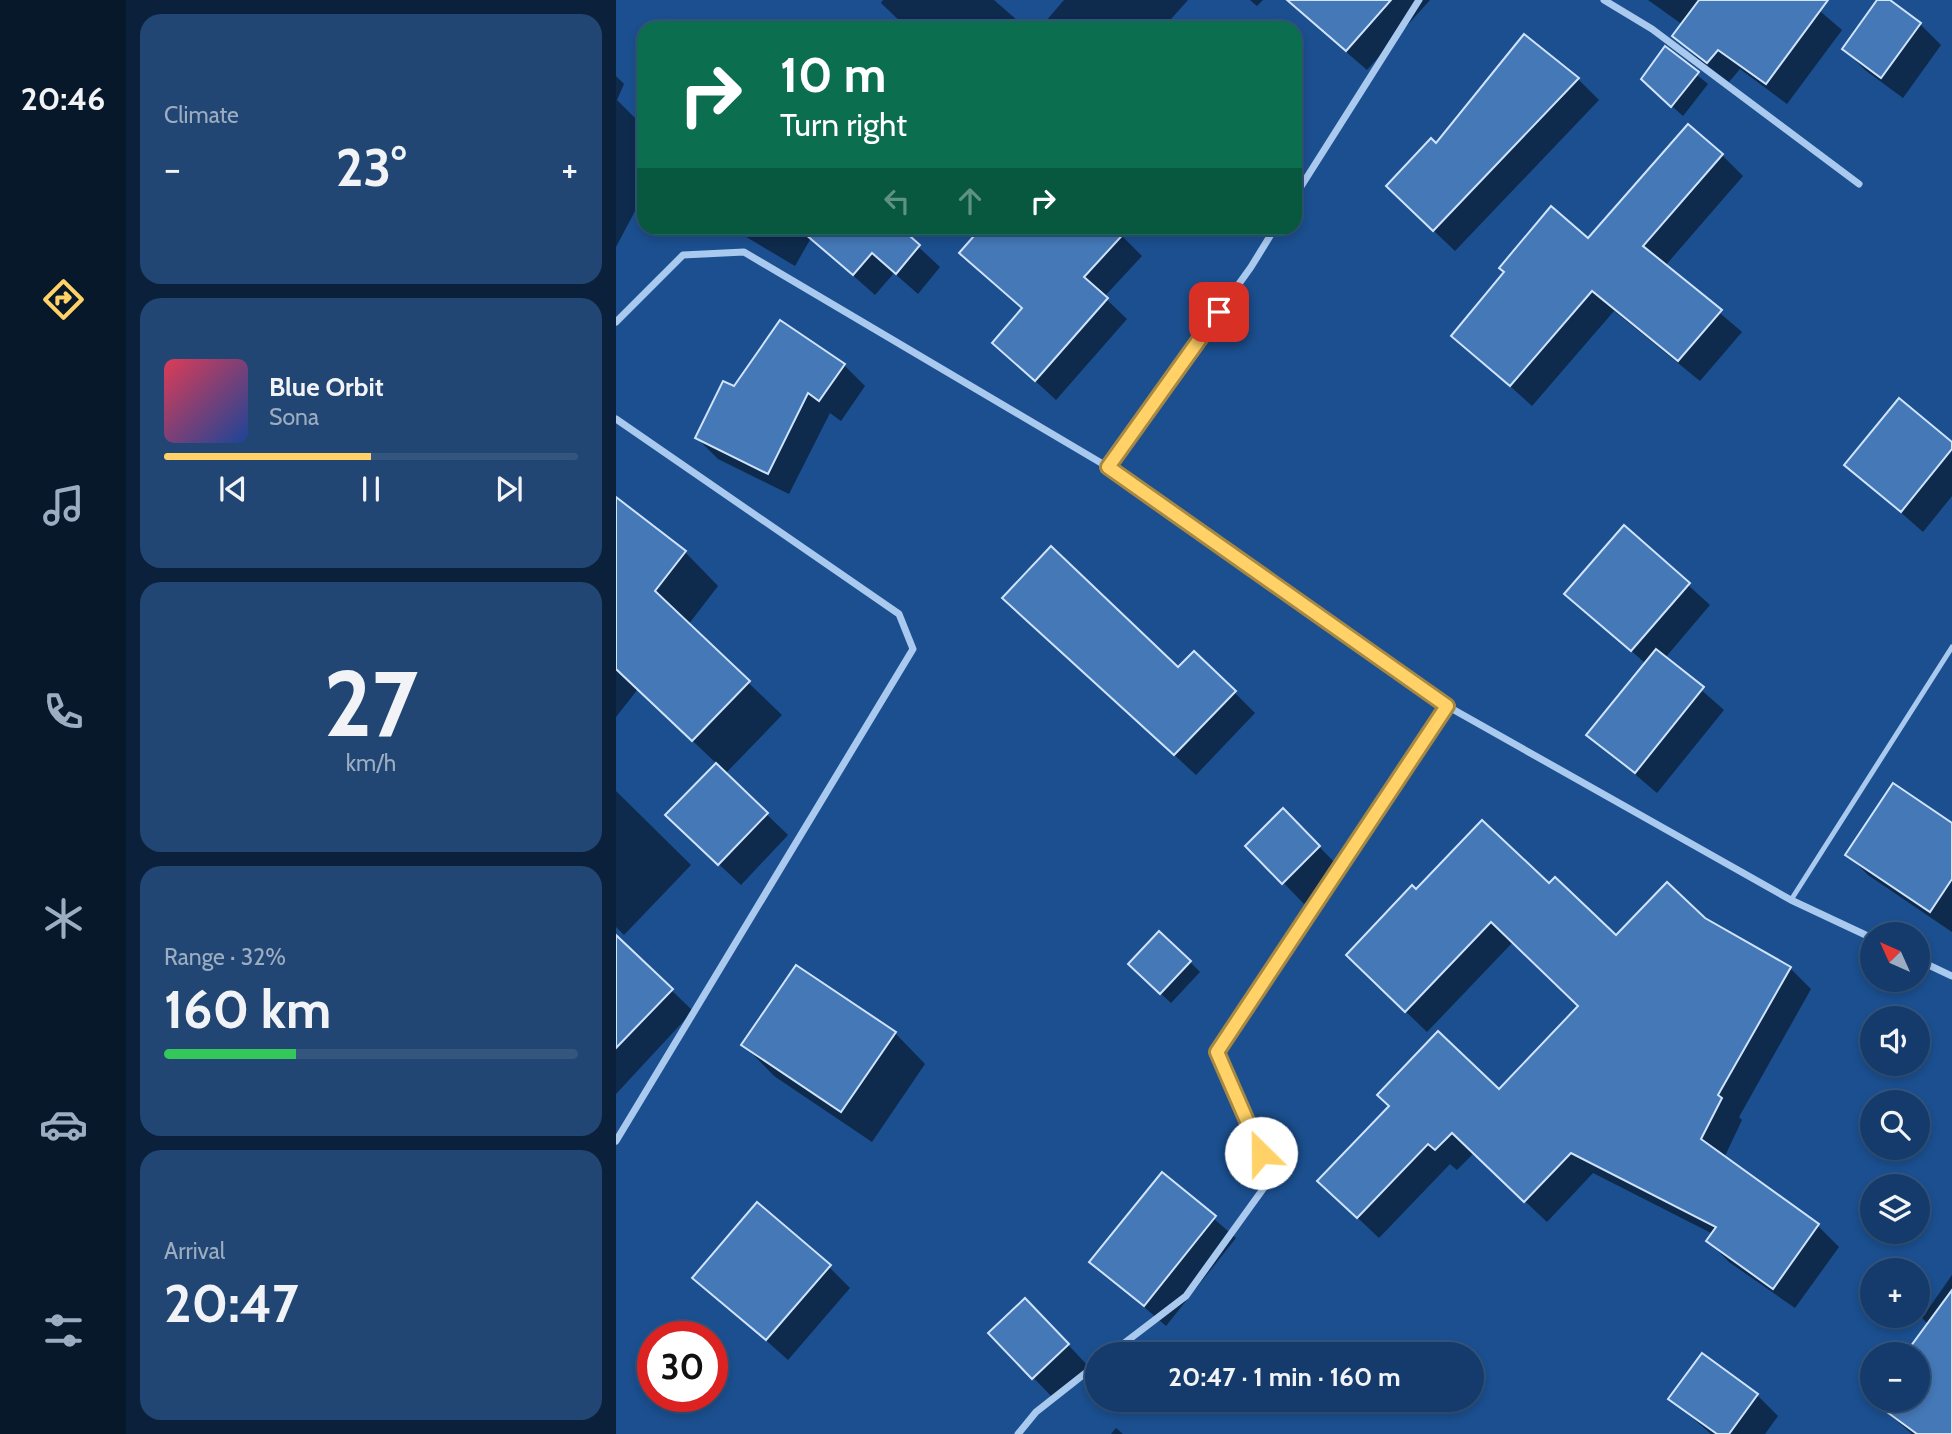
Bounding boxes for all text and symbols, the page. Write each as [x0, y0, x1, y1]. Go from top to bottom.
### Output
text: 10 m [780, 45, 886, 104]
icon: right [665, 49, 756, 140]
text: 20:46 [21, 79, 105, 118]
text: Climate [164, 101, 239, 129]
text: Turn right [780, 105, 907, 144]
text: 23° [336, 136, 406, 199]
text: − [164, 145, 181, 192]
text: + [561, 145, 578, 192]
icon: left [878, 182, 916, 220]
icon: ahead [951, 182, 989, 220]
icon: right [1024, 182, 1062, 220]
icon: directions [39, 275, 88, 324]
pin [1189, 282, 1249, 342]
icon: arrive [1200, 293, 1238, 331]
text: Blue Orbit [269, 371, 384, 403]
text: Sona [269, 403, 319, 431]
icon: previous [214, 470, 252, 508]
icon: pause [352, 470, 390, 508]
icon: next [490, 470, 528, 508]
icon: music [39, 481, 88, 530]
text: 27 [324, 648, 418, 759]
icon: phone [39, 687, 88, 736]
text: km/h [346, 749, 396, 777]
icon: climate [39, 894, 88, 943]
north arrow [1860, 922, 1930, 992]
map controls [1860, 922, 1930, 1412]
text: Range · 32% [164, 943, 286, 971]
text: 160 km [164, 978, 331, 1041]
button: sound [1860, 1006, 1930, 1076]
button: search [1860, 1090, 1930, 1160]
icon: car [39, 1100, 88, 1149]
position arrow [1224, 1116, 1298, 1190]
button: layers [1860, 1174, 1930, 1244]
text: Arrival [164, 1237, 225, 1265]
button: + [1860, 1258, 1930, 1328]
text: 20:47 [164, 1272, 299, 1335]
icon: filters [39, 1306, 88, 1355]
speed limit sign: 30 [637, 1321, 728, 1412]
button: − [1860, 1342, 1930, 1412]
text: 20:47 · 1 min · 160 m [1168, 1361, 1401, 1393]

